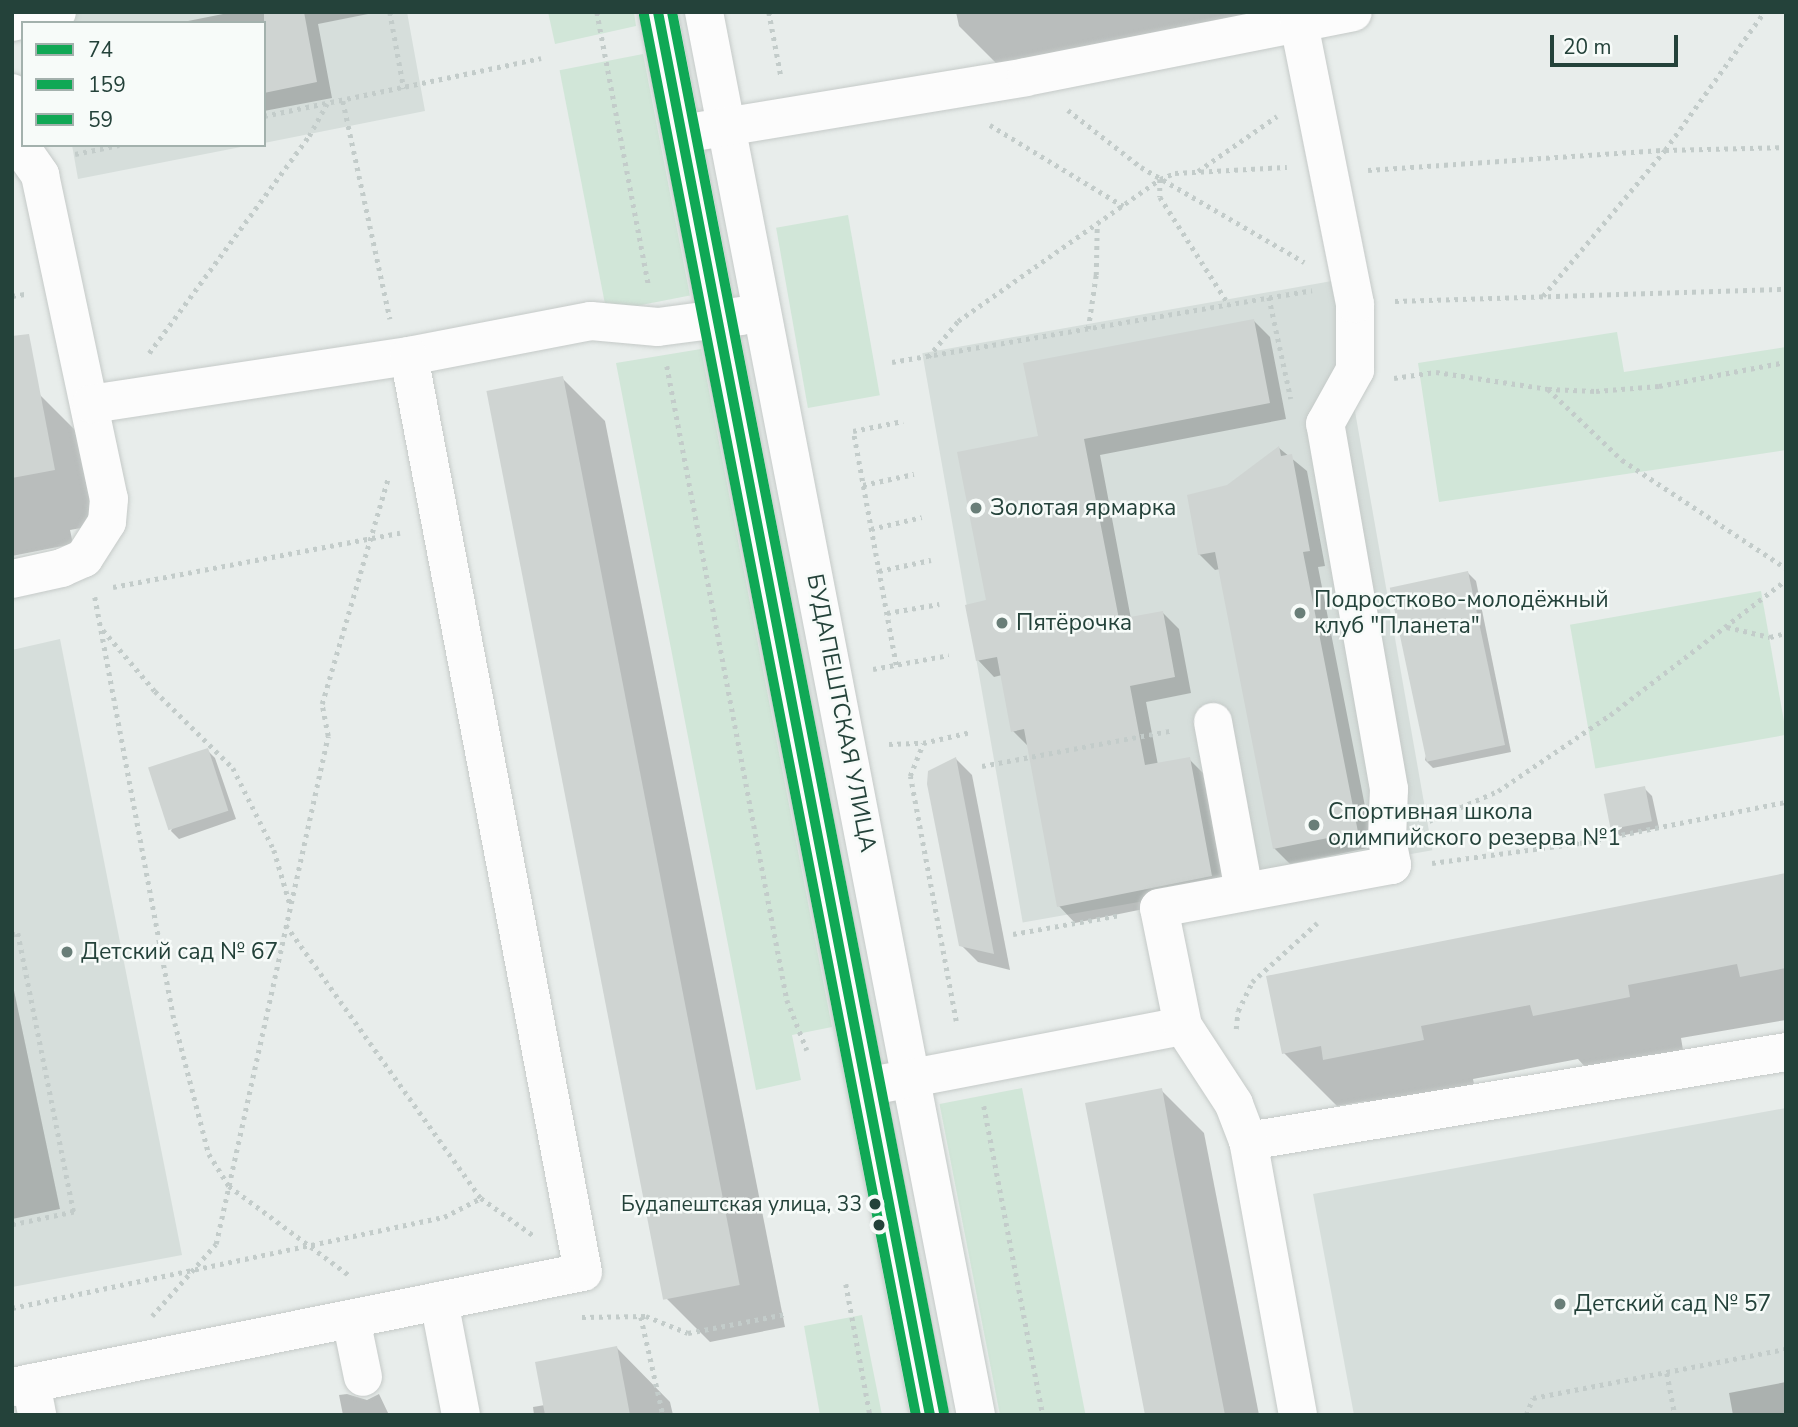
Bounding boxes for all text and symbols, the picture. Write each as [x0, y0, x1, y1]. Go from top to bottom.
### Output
legend [21, 21, 266, 147]
scale bar [1553, 21, 1681, 65]
text: 20 m [1563, 33, 1612, 61]
text: 74 [88, 36, 113, 64]
text: 159 [88, 71, 126, 99]
text: 59 [88, 106, 113, 134]
place label: Золотая ярмарка [990, 494, 1176, 522]
marker: Золотая ярмарка [968, 500, 984, 516]
street label: БУДАПЕШТСКАЯ УЛИЦА [800, 572, 882, 854]
place label: Подростково-молодёжный клуб "Планета" [1314, 586, 1609, 640]
marker: Подростково-молодёжный клуб "Планета" [1292, 605, 1308, 621]
place label: Пятёрочка [1016, 609, 1132, 637]
marker: Пятёрочка [994, 615, 1010, 631]
place label: Спортивная школа олимпийского резерва №1 [1328, 798, 1621, 852]
marker: Спортивная школа олимпийского резерва №1 [1306, 817, 1322, 833]
place label: Детский сад № 67 [81, 938, 278, 966]
marker: Детский сад № 67 [59, 944, 75, 960]
place label: Будапештская улица, 33 [621, 1191, 862, 1217]
marker: Будапештская улица, 33 [868, 1197, 882, 1211]
unlabelled marker [872, 1218, 886, 1232]
place label: Детский сад № 57 [1574, 1290, 1771, 1318]
marker: Детский сад № 57 [1552, 1296, 1568, 1312]

